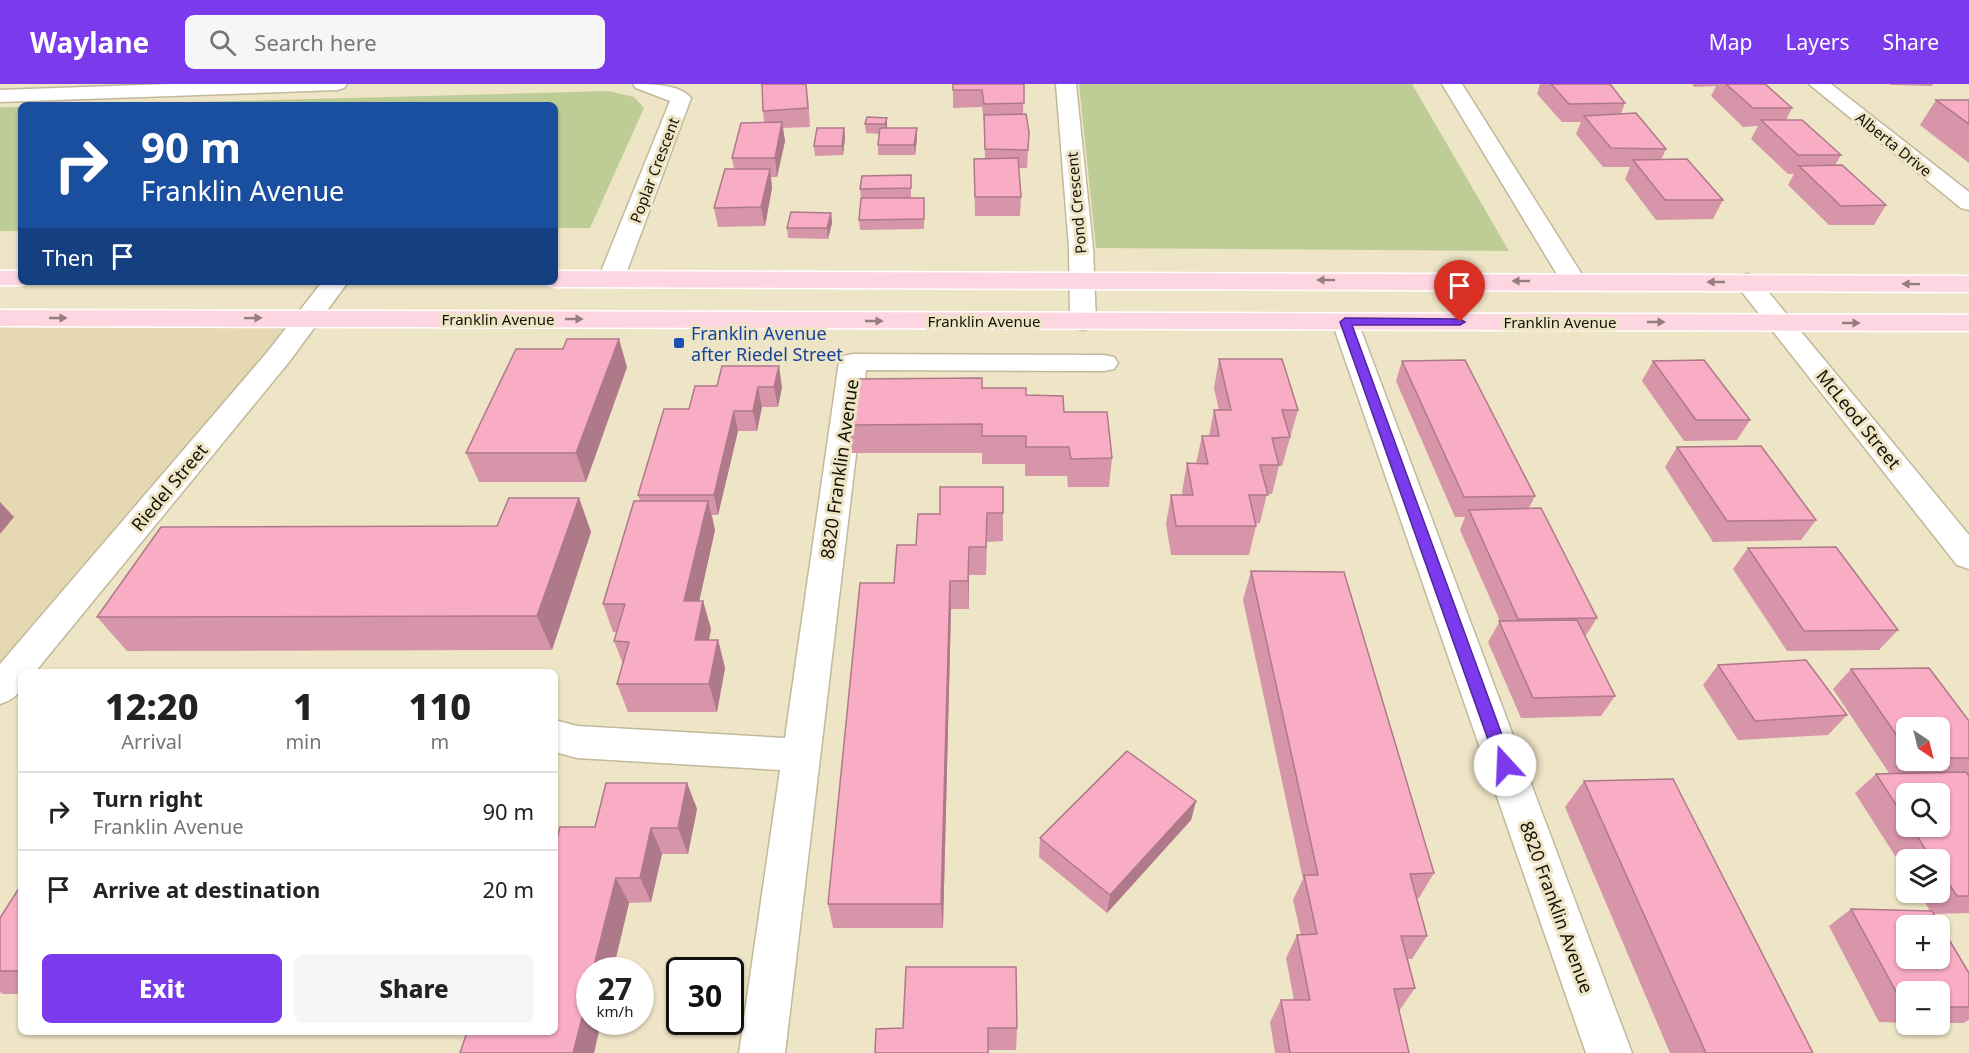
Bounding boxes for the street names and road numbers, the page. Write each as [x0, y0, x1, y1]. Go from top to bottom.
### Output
street label: Alberta Drive [1852, 107, 1936, 181]
street label: Poplar Crescent [625, 114, 683, 225]
street label: Pond Crescent [1062, 151, 1090, 255]
street label: Franklin Avenue [442, 309, 554, 329]
street label: Franklin Avenue [928, 311, 1040, 331]
street label: Franklin Avenue [1504, 312, 1616, 332]
street label: McLeod Street [1811, 364, 1907, 474]
street label: 8820 Franklin Avenue [814, 378, 864, 560]
street label: Riedel Street [125, 438, 213, 536]
street label: 8820 Franklin Avenue [1515, 818, 1599, 996]

